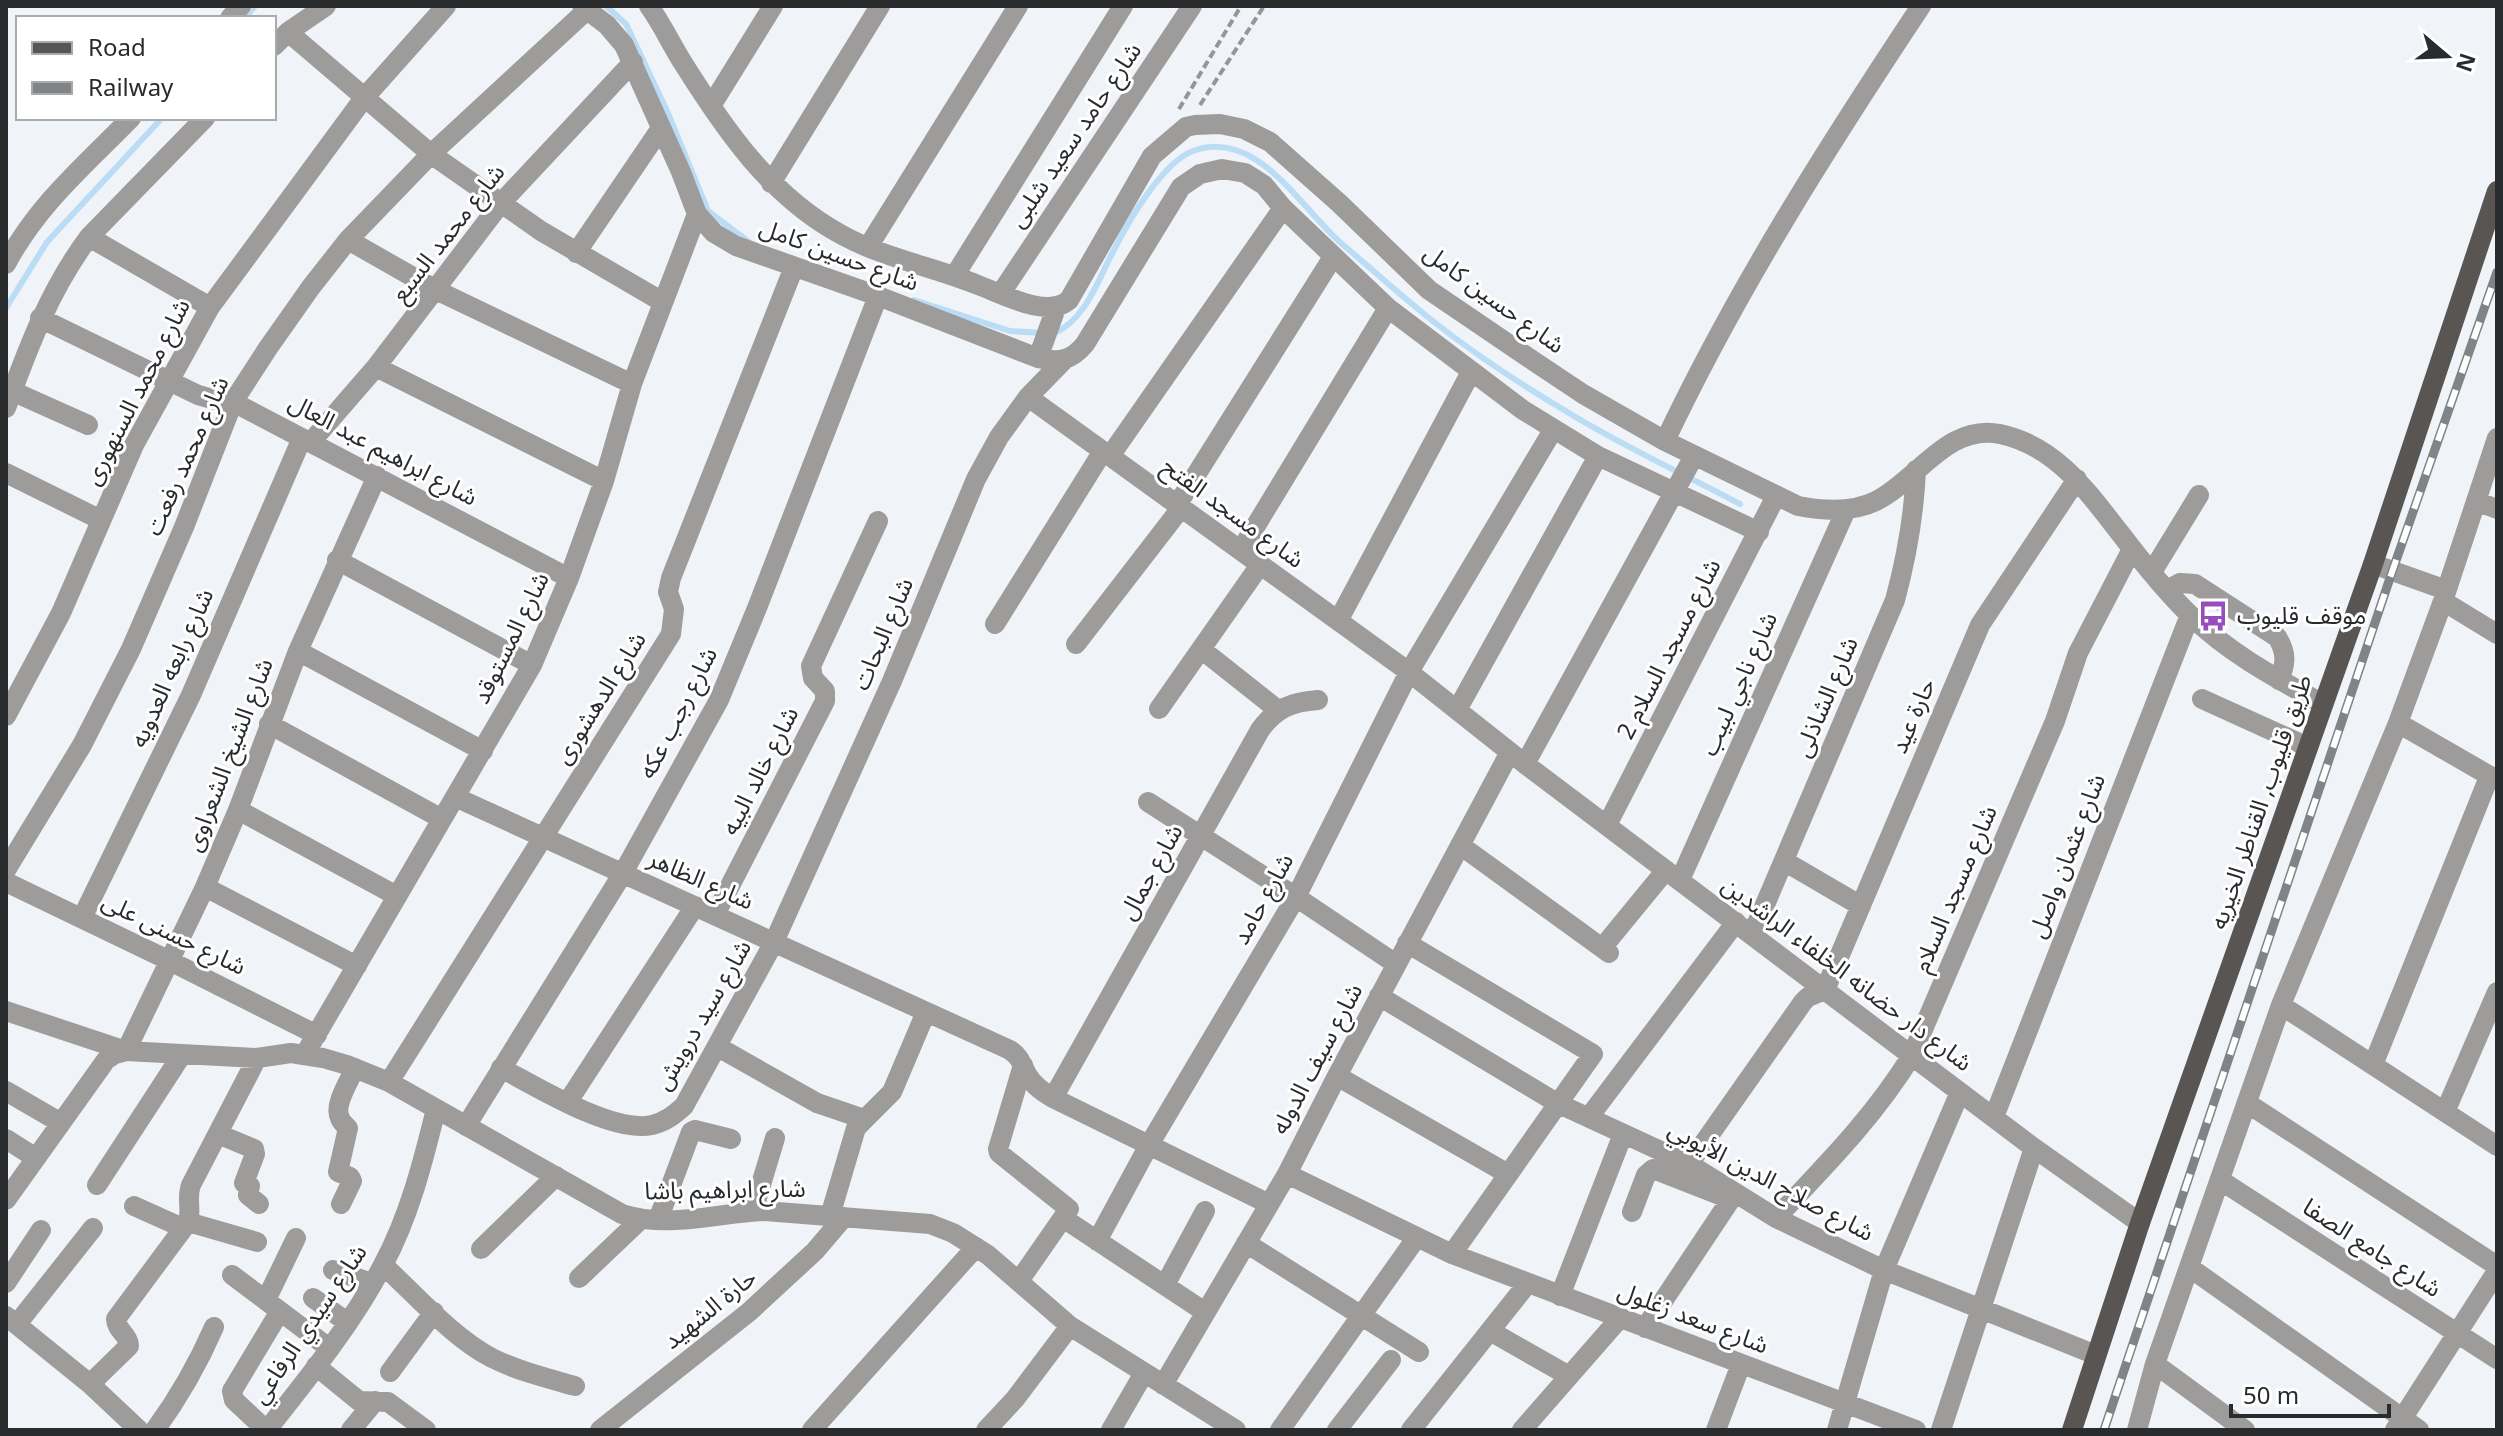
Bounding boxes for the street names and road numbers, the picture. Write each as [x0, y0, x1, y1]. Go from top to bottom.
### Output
street label: شارع حامد سعيد شلبى [994, 31, 1157, 239]
street label: شارع محمد السبع [377, 152, 520, 315]
street label: شارع حسين كامل [752, 203, 926, 308]
street label: شارع حسين كامل [1411, 230, 1576, 369]
street label: شارع محمد السنهورى [68, 289, 207, 495]
street label: شارع محمد رفعت [129, 368, 246, 545]
street label: شارع ابراهيم عبد العال [278, 379, 487, 522]
street label: شارع مسجد الفتح [1149, 443, 1316, 584]
street label: شارع مسجد السلام 2 [1602, 549, 1737, 749]
street label: شارع المستوقد [457, 563, 566, 714]
street label: شارع البحات [837, 569, 930, 699]
street label: شارع رابعه العدويه [114, 580, 230, 756]
street label: شارع ناجي لبيب [1685, 603, 1794, 765]
street label: شارع الدهشورى [539, 621, 662, 776]
street label: شارع الشاذلى [1778, 628, 1875, 766]
street label: شارع رجب عكه [623, 638, 734, 789]
street label: شارع الشيخ الشعراوى [169, 651, 290, 860]
street label: طريق قليوب, القناطر الخيريه [2194, 667, 2329, 937]
street label: حارة عيد [1875, 670, 1952, 762]
street label: شارع خالد البيه [706, 697, 815, 845]
street label: شارع عثمان واصل [2013, 766, 2122, 946]
street label: شارع مسجد السلام [1897, 797, 2014, 981]
street label: شارع جمال [1104, 814, 1199, 930]
street label: شارع الظاهر [638, 834, 762, 927]
street label: شارع حامد [1217, 843, 1310, 955]
street label: شارع دار حضانه الخلفاء الراشدين [1709, 862, 1984, 1087]
street label: شارع حسنى على [92, 877, 255, 992]
street label: شارع سيد درويش [639, 930, 768, 1101]
street label: شارع سيف الدوله [1256, 974, 1379, 1145]
street label: شارع صلاح الدين الأيوبي [1658, 1105, 1884, 1258]
street label: شارع ابراهيم باشا [644, 1164, 806, 1217]
street label: شارع جامع الصفا [2291, 1184, 2452, 1313]
street label: شارع سيدي الرفاعي [236, 1233, 383, 1416]
street label: حارة الشهيد [651, 1255, 770, 1364]
street label: شارع سعد زغلول [1610, 1266, 1776, 1371]

